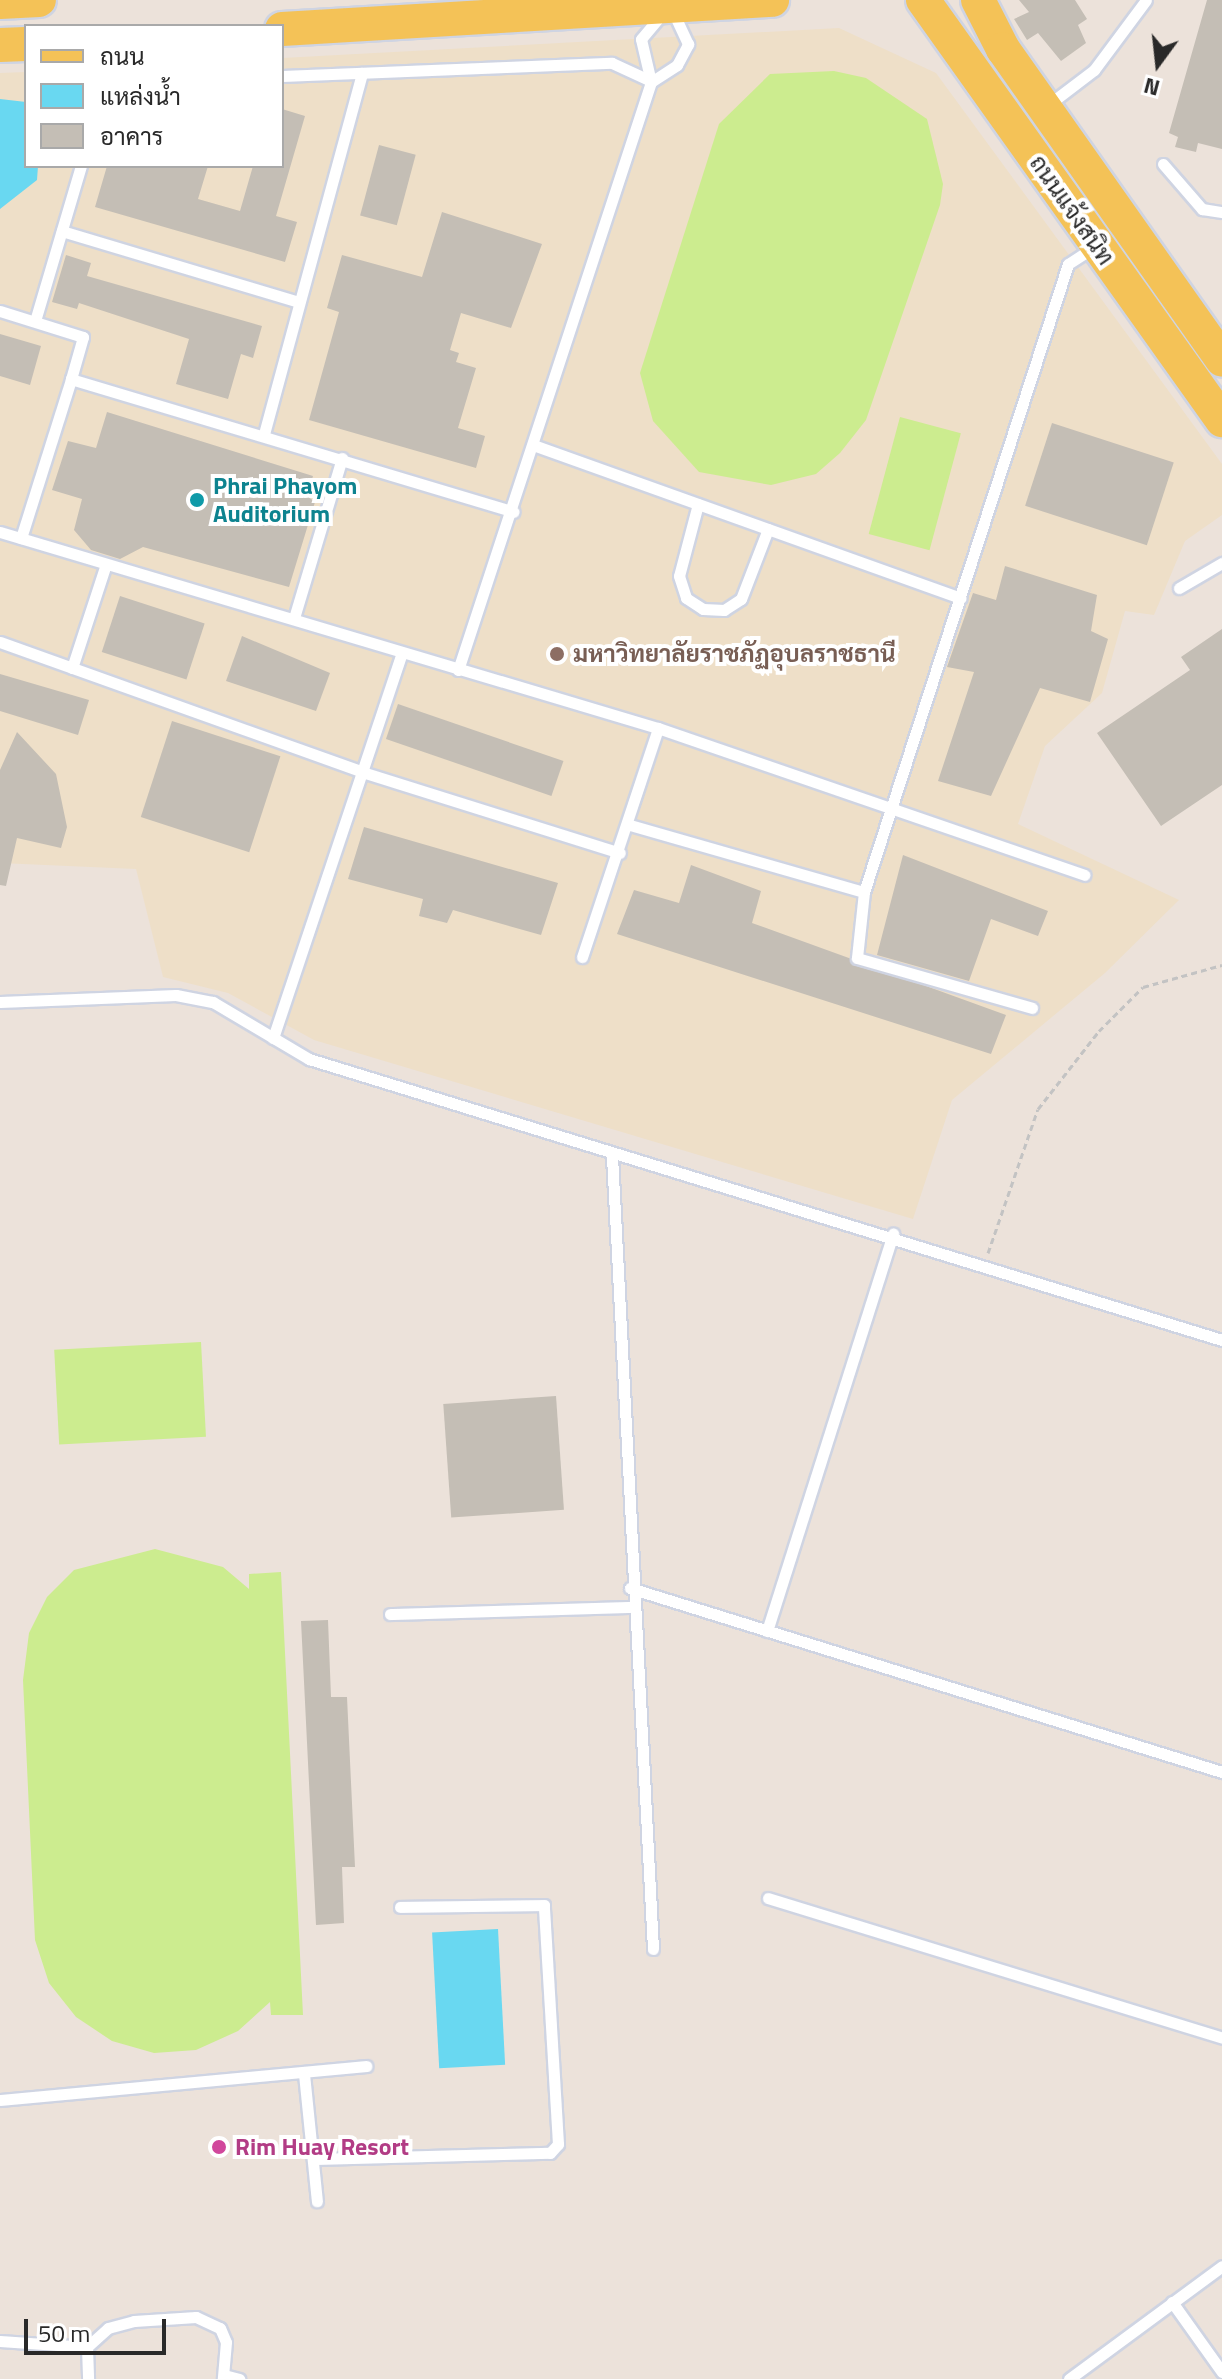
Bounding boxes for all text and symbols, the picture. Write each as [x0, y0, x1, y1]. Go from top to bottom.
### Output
legend [24, 24, 284, 168]
north arrow [1118, 24, 1198, 104]
text: ถนน [100, 38, 145, 74]
text: N [1140, 69, 1164, 106]
text: แหล่งน้ำ [100, 78, 181, 114]
text: อาคาร [100, 118, 163, 154]
street label: ถนนแจ้งสนิท [1024, 149, 1120, 271]
place label: Phrai Phayom Auditorium [213, 472, 357, 528]
marker: Phrai Phayom Auditorium [188, 491, 206, 509]
place label: มหาวิทยาลัยราชภัฏอุบลราชธานี [573, 640, 896, 668]
marker: มหาวิทยาลัยราชภัฏอุบลราชธานี [548, 645, 566, 663]
place label: Rim Huay Resort [235, 2133, 409, 2161]
marker: Rim Huay Resort [210, 2138, 228, 2156]
scale bar [28, 2303, 170, 2353]
text: 50 m [38, 2315, 90, 2351]

